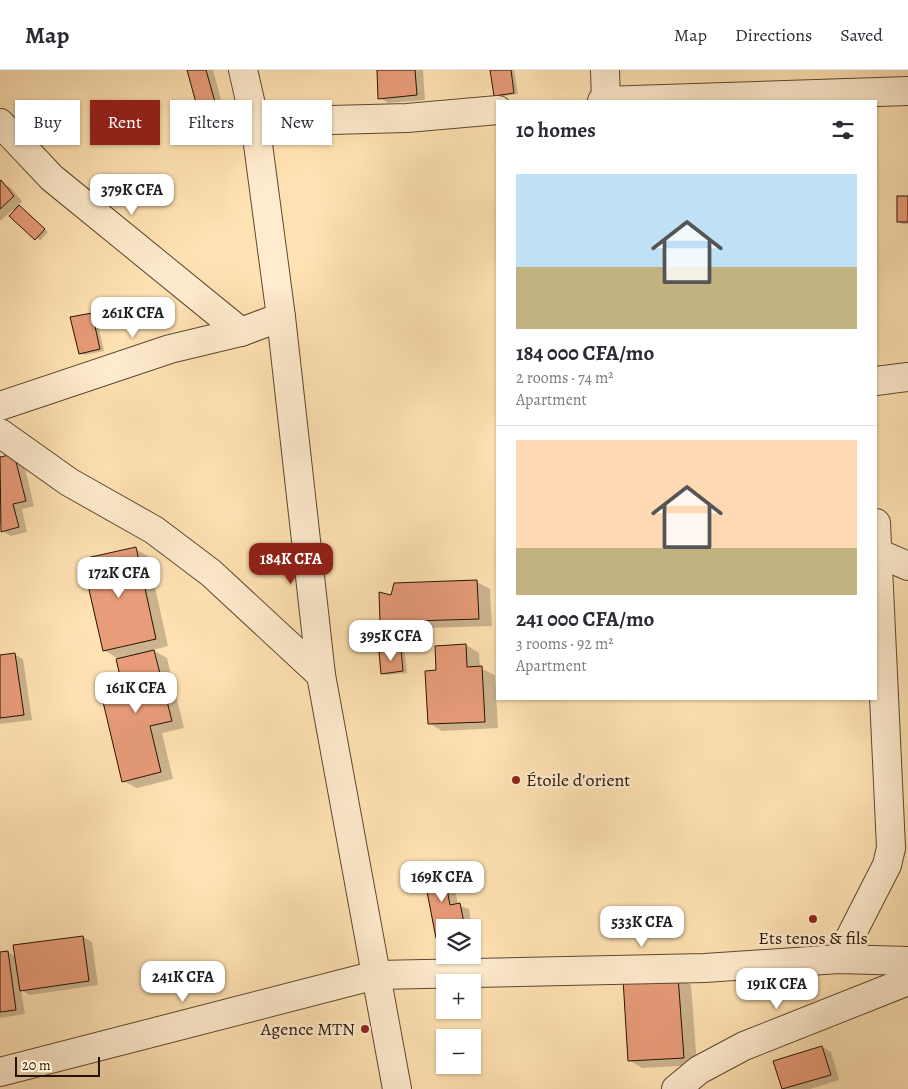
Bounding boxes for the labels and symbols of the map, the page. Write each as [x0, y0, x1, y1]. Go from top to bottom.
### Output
pin: 379K CFA [80, 174, 184, 216]
pin: 261K CFA [81, 296, 185, 339]
pin: 184K CFA [239, 542, 343, 585]
pin: 172K CFA [67, 556, 171, 599]
pin: 395K CFA [339, 620, 443, 662]
pin: 161K CFA [84, 672, 188, 714]
place label: Étoile d'orient [526, 768, 630, 792]
marker: Étoile d'orient [510, 774, 522, 786]
pin: 169K CFA [390, 860, 494, 903]
pin: 533K CFA [590, 906, 694, 948]
marker: Ets tenos & fils [807, 913, 819, 925]
place label: Ets tenos & fils [758, 926, 868, 950]
pin: 241K CFA [131, 960, 235, 1003]
pin: 191K CFA [725, 968, 829, 1010]
place label: Agence MTN [260, 1017, 355, 1041]
marker: Agence MTN [359, 1023, 371, 1035]
scale bar [15, 1054, 100, 1077]

